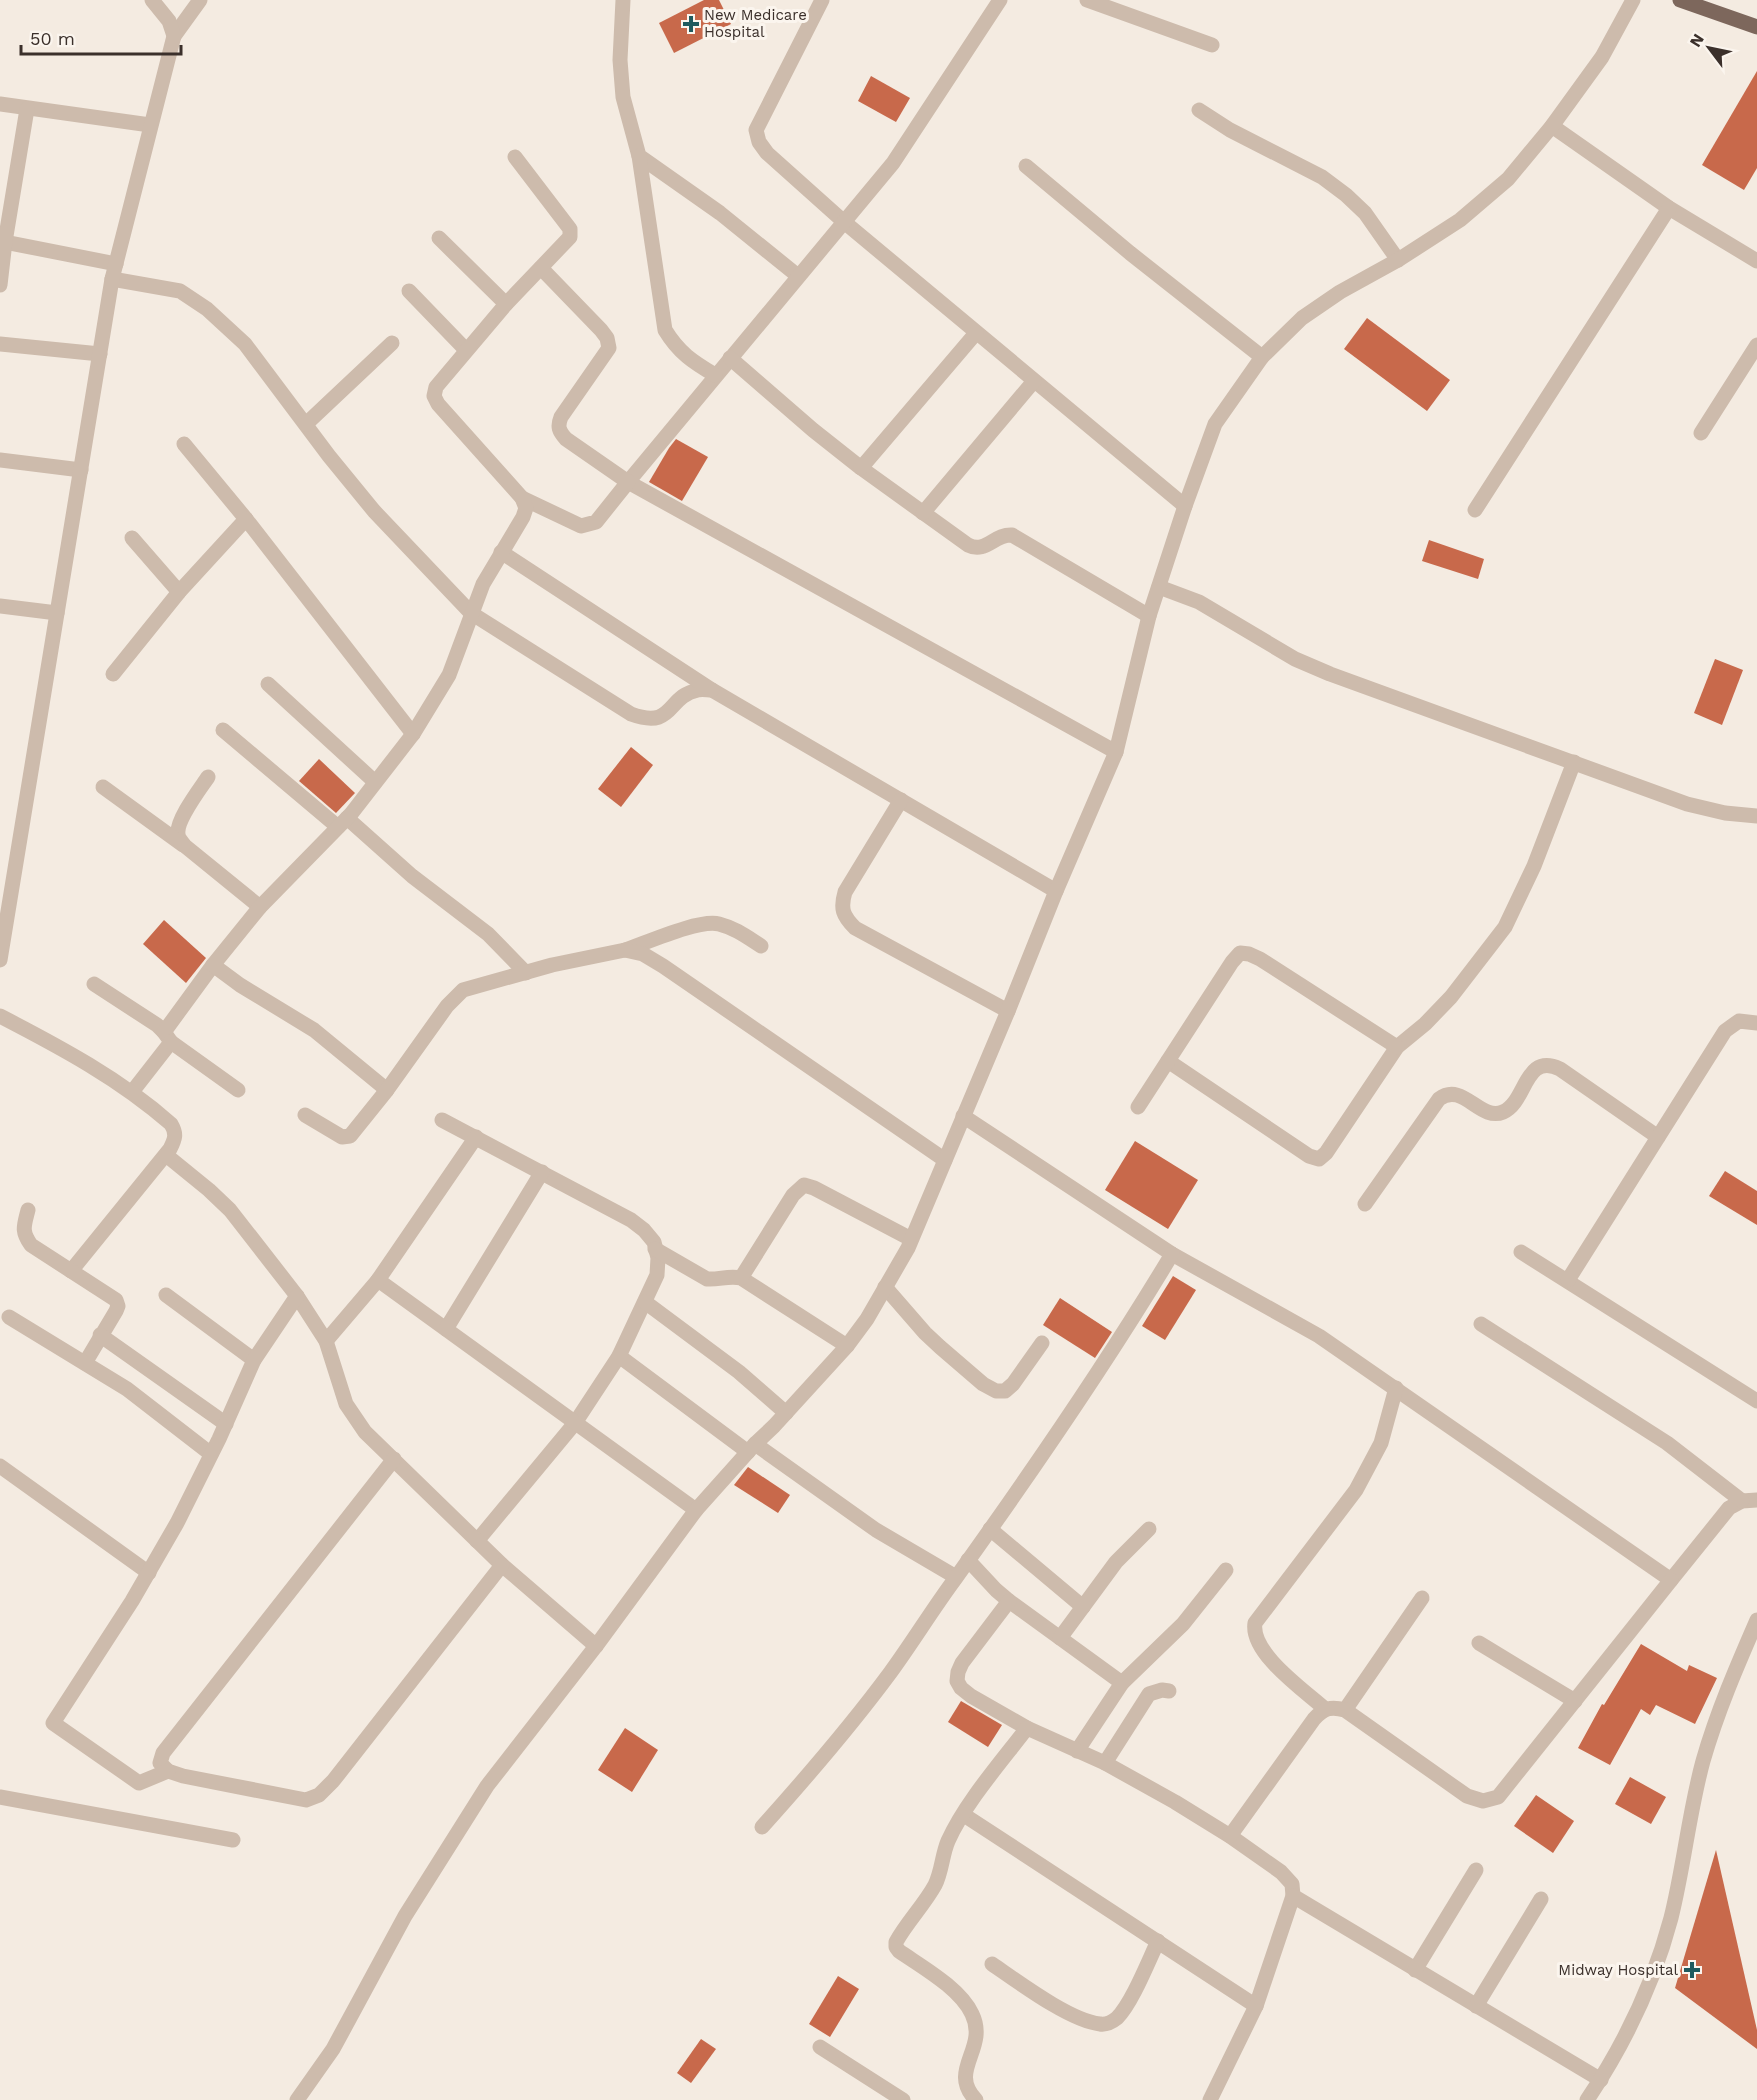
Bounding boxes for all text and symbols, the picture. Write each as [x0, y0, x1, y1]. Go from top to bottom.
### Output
place label: New Medicare Hospital [704, 6, 807, 41]
marker: New Medicare Hospital [682, 15, 700, 33]
scale bar [21, 18, 182, 56]
north arrow [1679, 18, 1739, 78]
text: 50 m [30, 28, 75, 49]
text: N [1686, 30, 1708, 50]
place label: Midway Hospital [1558, 1961, 1678, 1979]
marker: Midway Hospital [1683, 1961, 1701, 1979]

